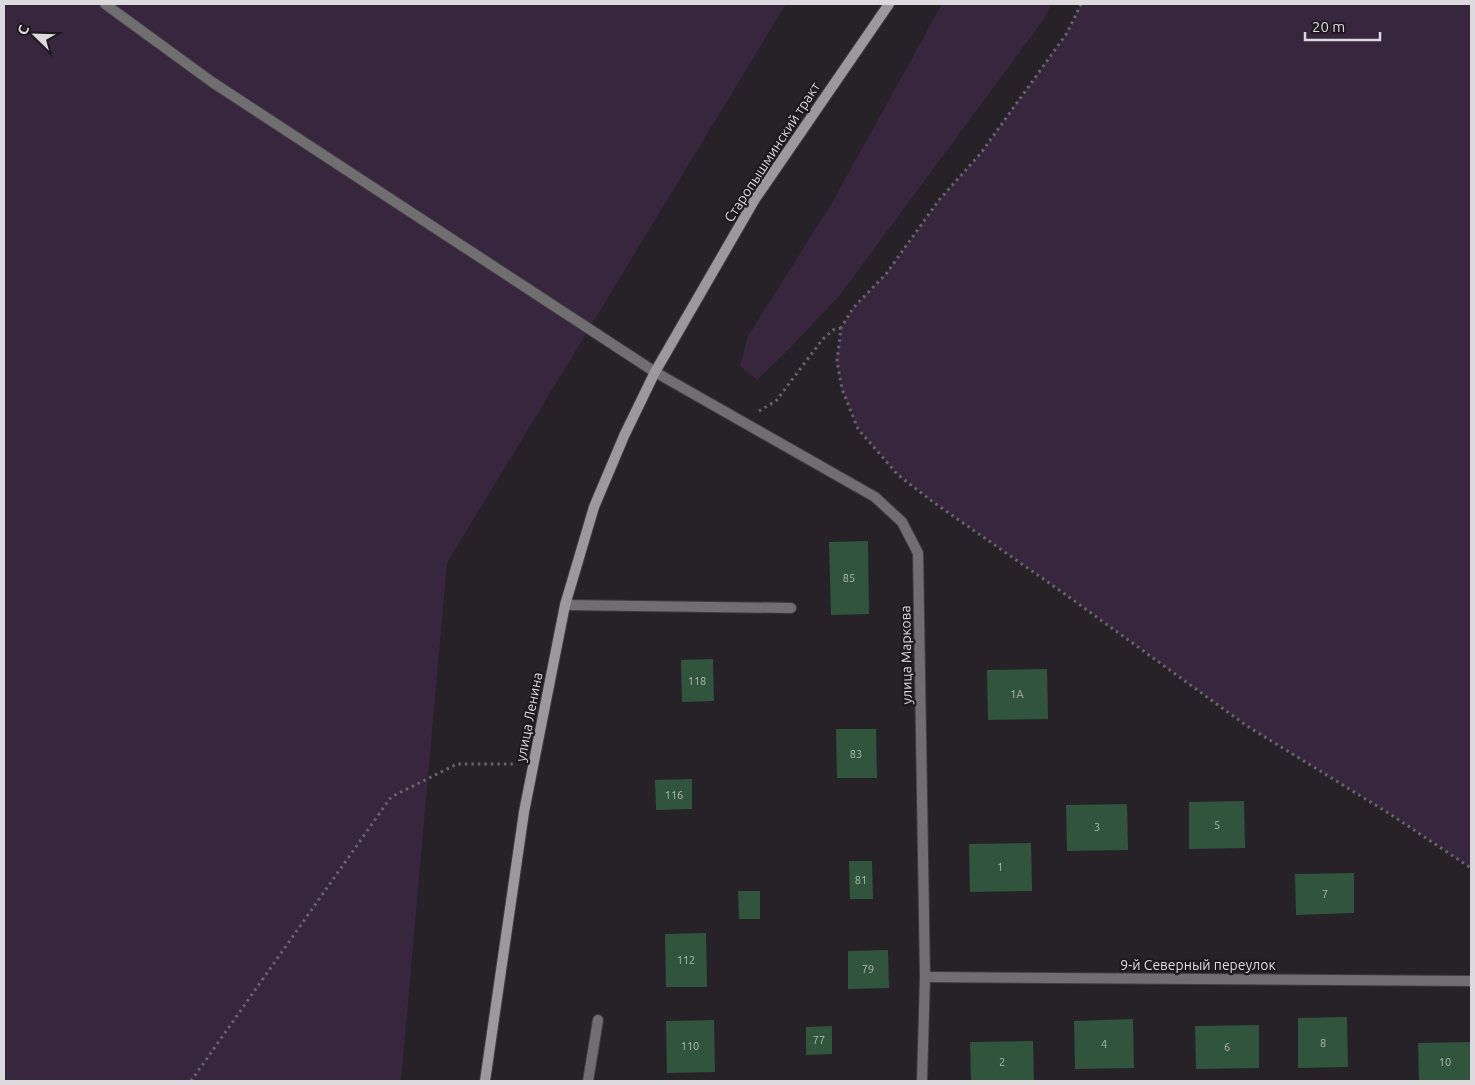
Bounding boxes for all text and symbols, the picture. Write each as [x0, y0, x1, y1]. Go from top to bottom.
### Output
north arrow [10, 10, 60, 60]
scale bar [1305, 10, 1380, 42]
text: 20 m [1312, 18, 1345, 35]
text: С [14, 23, 32, 37]
street label: Старопышминский тракт [721, 79, 823, 225]
house number: 85 [843, 572, 855, 584]
street label: улица Маркова [897, 605, 915, 705]
street label: улица Ленина [512, 671, 546, 763]
house number: 118 [688, 675, 706, 687]
house number: 1А [1010, 688, 1025, 700]
house number: 83 [850, 748, 862, 760]
house number: 116 [665, 789, 683, 801]
house number: 5 [1214, 819, 1220, 831]
house number: 3 [1094, 821, 1100, 833]
house number: 1 [997, 861, 1003, 873]
house number: 81 [855, 874, 867, 886]
house number: 7 [1322, 888, 1328, 900]
house number: 112 [677, 954, 695, 966]
street label: 9-й Северный переулок [1120, 957, 1276, 973]
house number: 79 [862, 963, 874, 975]
house number: 77 [813, 1034, 825, 1046]
house number: 8 [1320, 1037, 1326, 1049]
house number: 4 [1101, 1038, 1107, 1050]
house number: 110 [681, 1040, 699, 1052]
house number: 6 [1224, 1041, 1230, 1053]
house number: 2 [999, 1056, 1005, 1068]
house number: 10 [1439, 1056, 1451, 1068]

